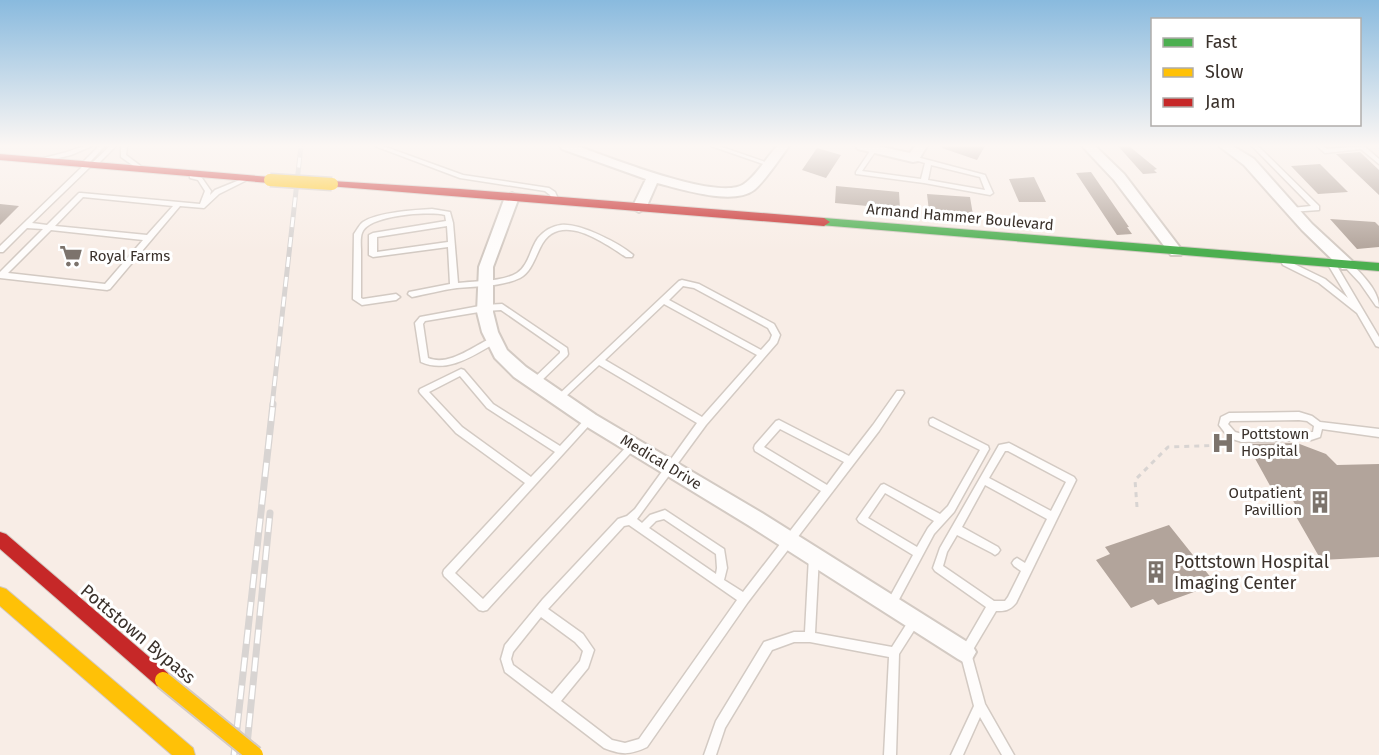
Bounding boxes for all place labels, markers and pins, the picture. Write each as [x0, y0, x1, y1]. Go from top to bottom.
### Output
supermarket icon: Royal Farms [58, 243, 84, 269]
place label: Royal Farms [89, 247, 170, 265]
place label: Pottstown Hospital [1241, 425, 1309, 460]
hospital icon: Pottstown Hospital [1210, 430, 1236, 456]
place label: Outpatient Pavillion [1229, 484, 1303, 519]
building icon: Outpatient Pavillion [1307, 489, 1333, 515]
place label: Pottstown Hospital Imaging Center [1174, 551, 1329, 594]
building icon: Pottstown Hospital Imaging Center [1143, 559, 1169, 585]

